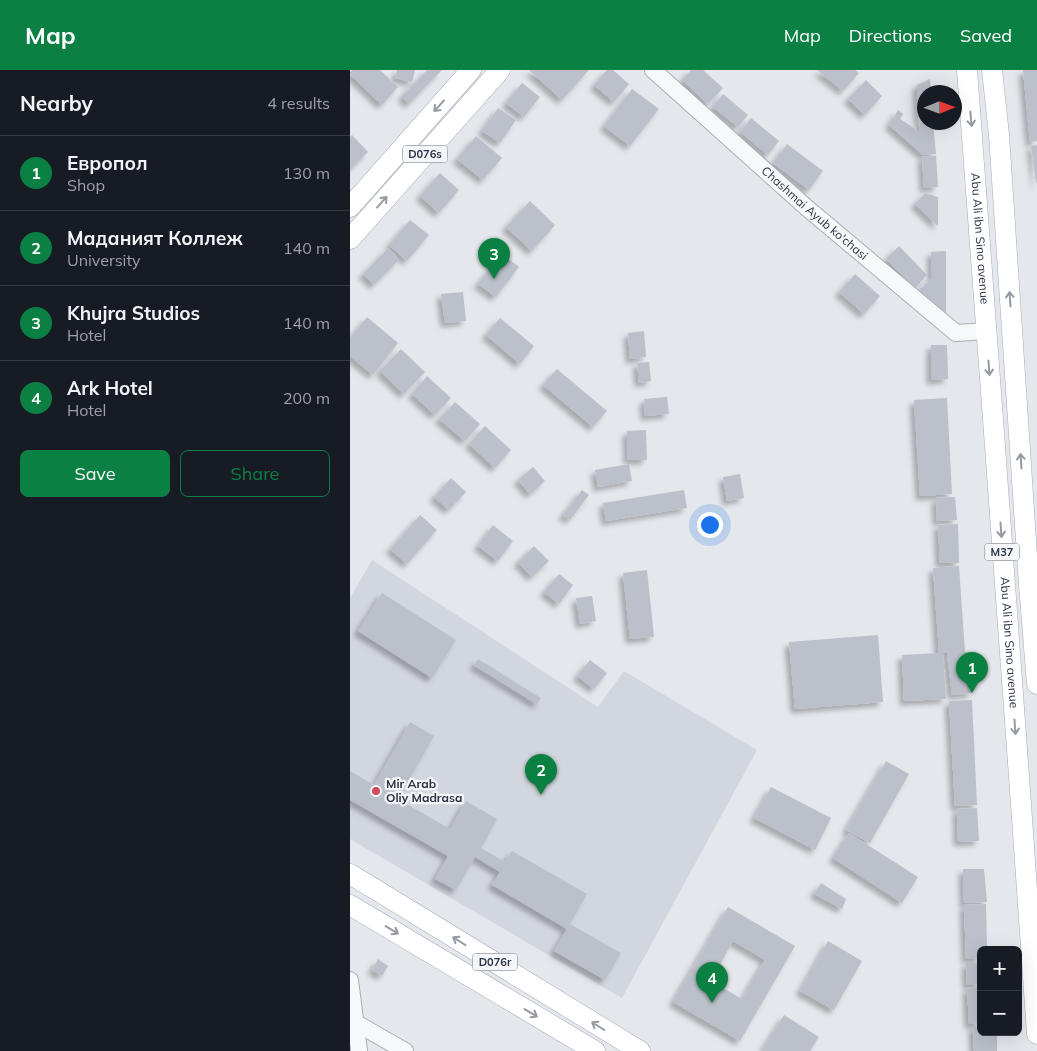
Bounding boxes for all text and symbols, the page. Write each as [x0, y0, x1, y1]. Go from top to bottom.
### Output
text: Map [25, 20, 76, 50]
text: Map [784, 24, 821, 47]
text: Directions [849, 24, 932, 47]
text: Saved [960, 24, 1012, 47]
north arrow [917, 85, 962, 130]
text: Nearby [20, 90, 93, 116]
text: 4 results [267, 93, 330, 113]
one-way arrow [433, 100, 444, 113]
one-way arrow [966, 110, 975, 126]
road number: D076s [402, 146, 448, 162]
text: Европол [67, 151, 147, 175]
text: 1 [31, 163, 41, 183]
text: 130 m [283, 163, 330, 183]
street label: Chashmai Ayub ko'chasi [759, 163, 871, 263]
street label: Abu Ali ibn Sino avenue [968, 172, 993, 305]
text: Shop [67, 175, 105, 195]
one-way arrow [377, 196, 388, 209]
text: Маданият Коллеж [67, 226, 243, 250]
text: 2 [31, 238, 41, 258]
text: 140 m [283, 238, 330, 258]
pin: 3 [478, 238, 510, 279]
text: University [67, 250, 141, 270]
one-way arrow [1005, 291, 1014, 307]
text: Khujra Studios [67, 301, 200, 325]
text: 3 [31, 313, 41, 333]
text: 140 m [283, 313, 330, 333]
text: Hotel [67, 325, 106, 345]
one-way arrow [985, 360, 994, 376]
text: Ark Hotel [67, 376, 153, 400]
text: 4 [31, 388, 41, 408]
text: 200 m [283, 388, 330, 408]
text: Hotel [67, 400, 106, 420]
button: Save [20, 450, 170, 497]
button: Share [180, 450, 330, 497]
one-way arrow [1016, 453, 1025, 469]
your location [697, 512, 723, 538]
one-way arrow [996, 522, 1005, 538]
road number: M37 [984, 544, 1020, 561]
street label: Abu Ali ibn Sino avenue [997, 576, 1022, 709]
pin: 1 [956, 652, 988, 693]
one-way arrow [1010, 719, 1020, 735]
pin: 2 [525, 754, 557, 795]
place label: Mir Arab Oliy Madrasa [386, 776, 462, 805]
marker: Mir Arab Oliy Madrasa [370, 785, 382, 797]
one-way arrow [384, 926, 398, 936]
one-way arrow [453, 935, 467, 945]
map controls [977, 946, 1022, 1036]
button: + [977, 946, 1022, 991]
road number: D076r [472, 954, 518, 970]
pin: 4 [696, 962, 728, 1003]
button: − [977, 991, 1022, 1036]
one-way arrow [524, 1009, 538, 1019]
one-way arrow [591, 1020, 605, 1030]

